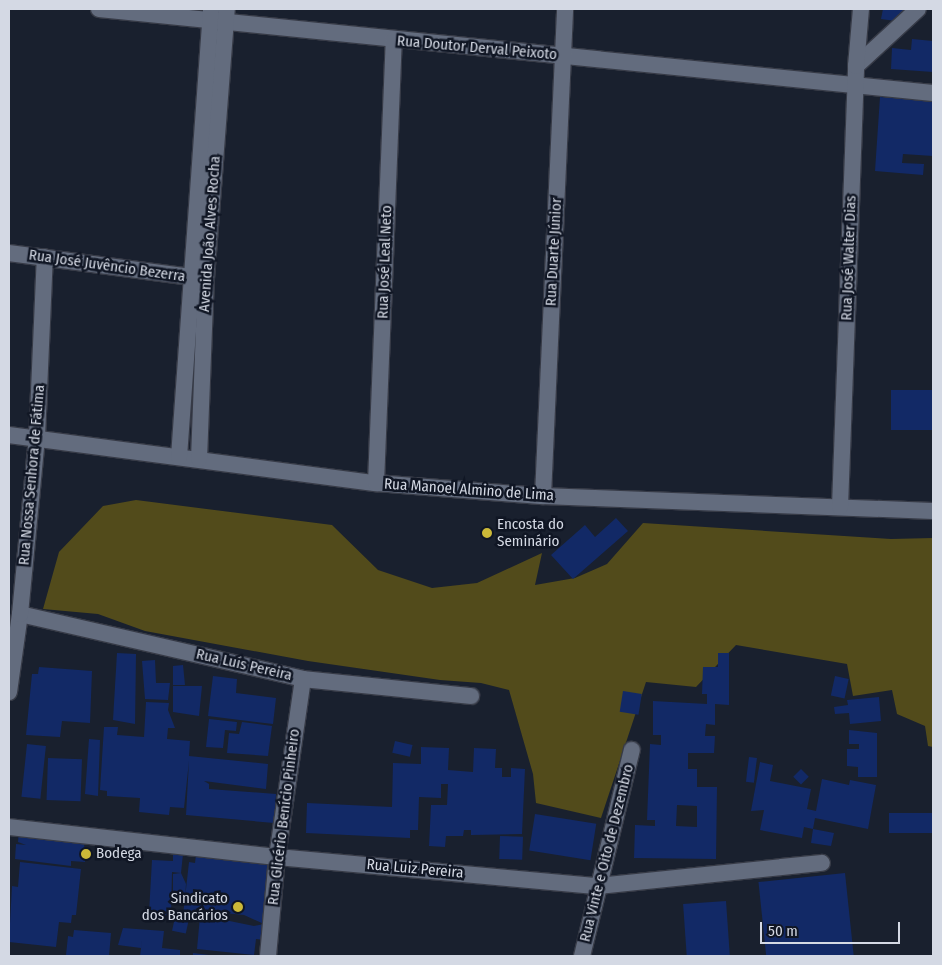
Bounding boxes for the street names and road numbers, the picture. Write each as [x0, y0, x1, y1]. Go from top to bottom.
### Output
street label: Rua Doutor Derval Peixoto [396, 32, 558, 64]
street label: Avenida João Alves Rocha [196, 155, 224, 313]
street label: Rua José Walter Dias [838, 195, 860, 321]
street label: Rua Duarte Júnior [542, 197, 566, 307]
street label: Rua José Leal Neto [374, 205, 396, 319]
street label: Rua José Juvêncio Bezerra [28, 246, 186, 286]
street label: Rua Nossa Senhora de Fátima [15, 384, 49, 566]
street label: Rua Manoel Almino de Lima [383, 475, 555, 505]
street label: Rua Luís Pereira [194, 645, 294, 685]
street label: Rua Glicério Benício Pinheiro [264, 728, 304, 906]
street label: Rua Vinte e Oito de Dezembro [576, 762, 638, 944]
street label: Rua Luiz Pereira [366, 856, 464, 882]

